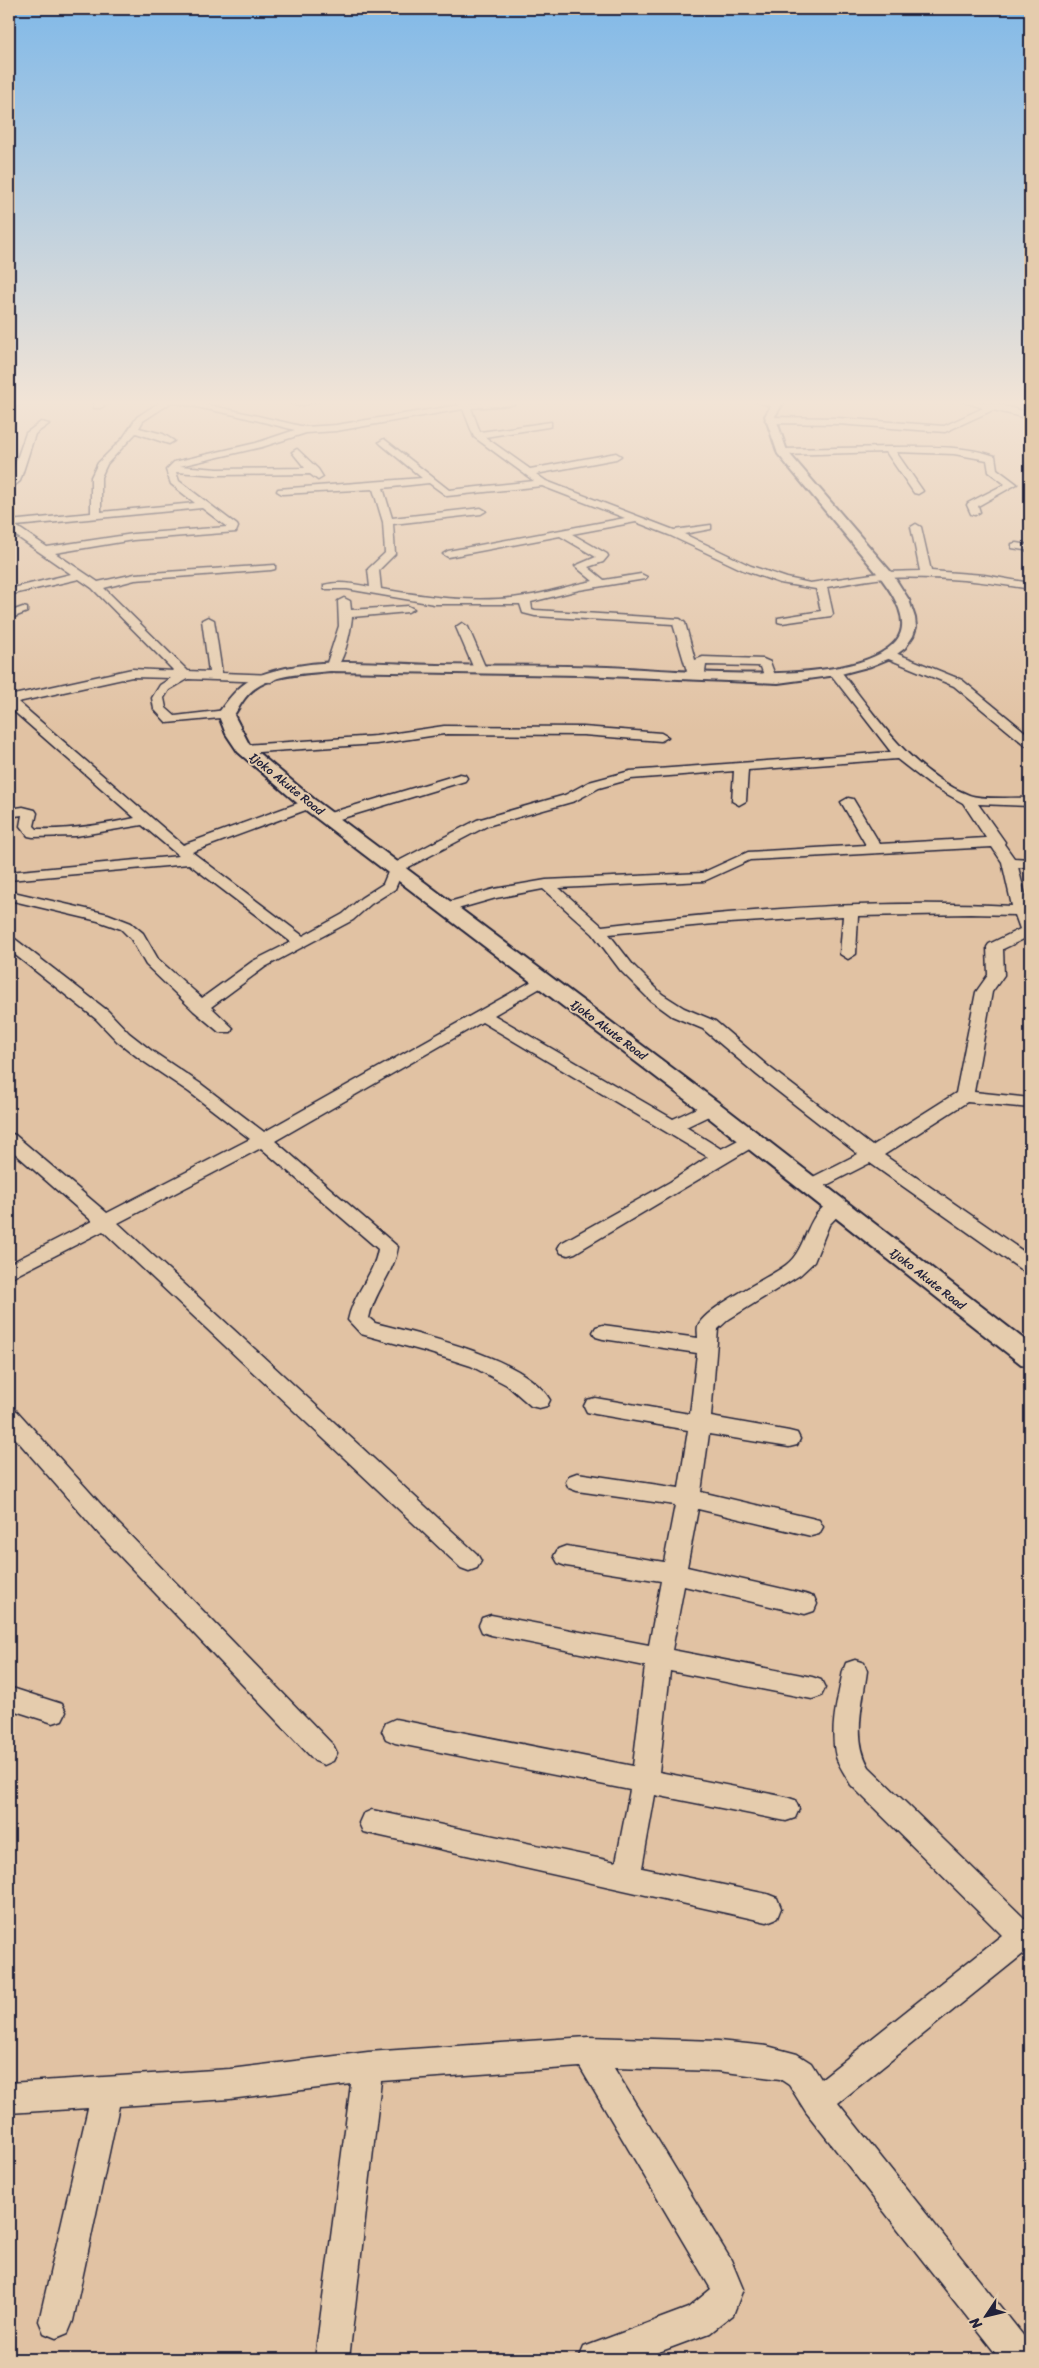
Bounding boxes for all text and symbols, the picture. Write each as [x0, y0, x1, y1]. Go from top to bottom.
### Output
street label: Ijoko Akute Road [244, 746, 330, 822]
street label: Ijoko Akute Road [565, 993, 653, 1067]
street label: Ijoko Akute Road [885, 1242, 971, 1316]
north arrow [962, 2290, 1012, 2340]
text: N [963, 2312, 989, 2335]

